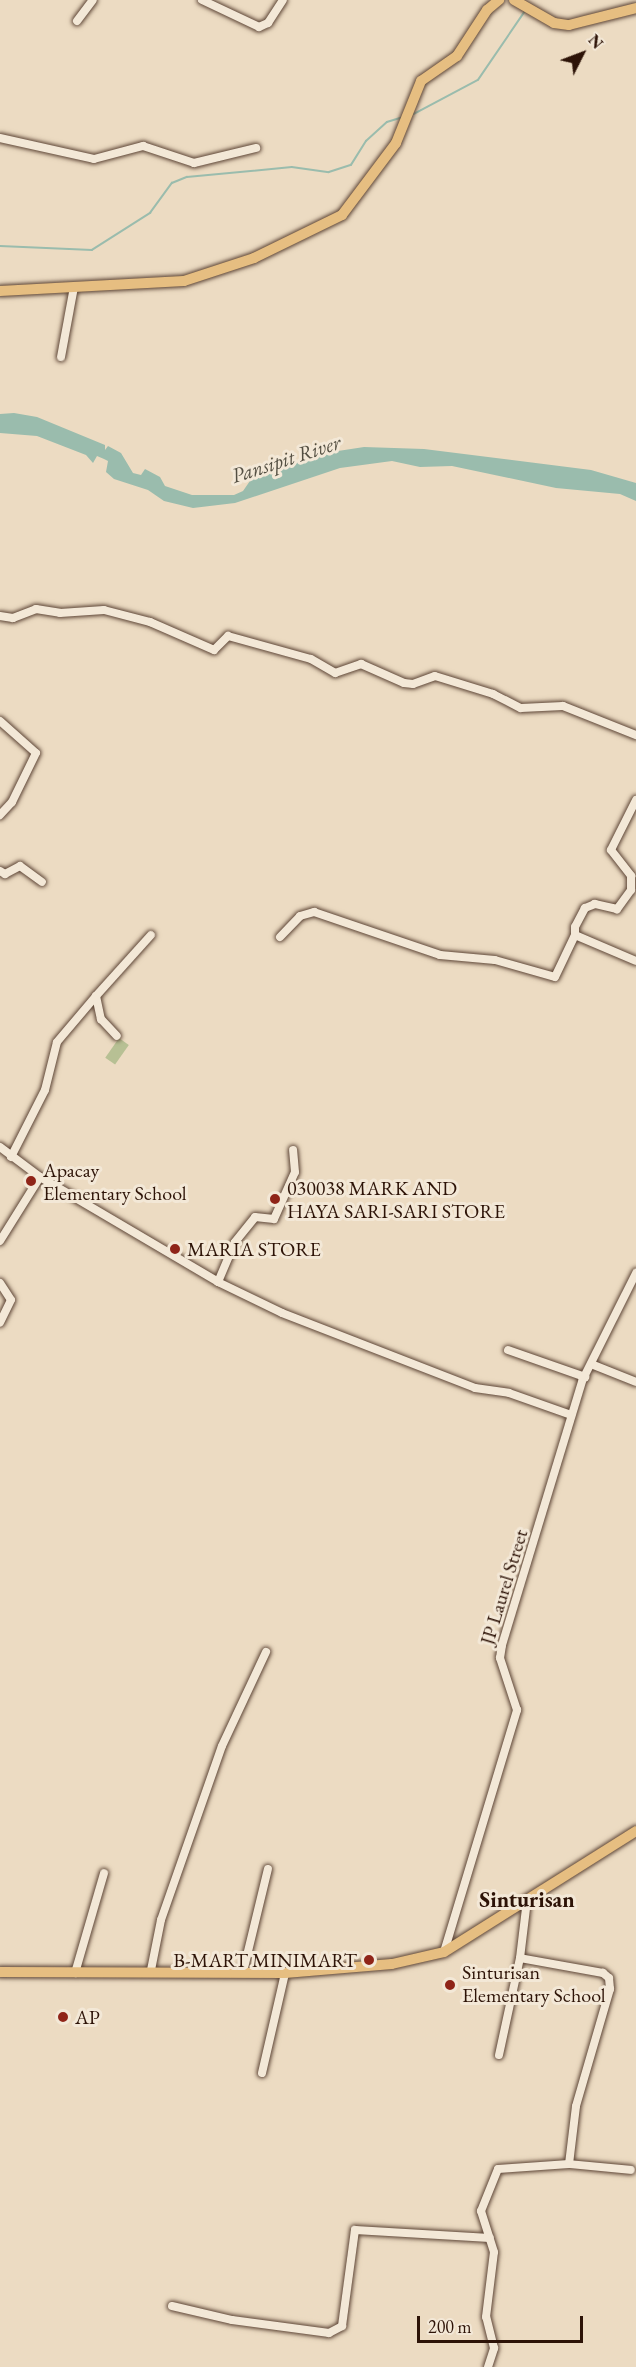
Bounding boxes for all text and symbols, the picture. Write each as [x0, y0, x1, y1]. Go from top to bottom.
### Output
north arrow [552, 24, 612, 84]
text: N [584, 30, 608, 53]
water label: Pansipit River [228, 429, 344, 489]
place label: Apacay Elementary School [43, 1158, 187, 1205]
marker: Apacay Elementary School [24, 1174, 38, 1188]
place label: 030038 MARK AND HAYA SARI-SARI STORE [287, 1176, 505, 1223]
marker: 030038 MARK AND HAYA SARI-SARI STORE [268, 1192, 282, 1206]
place label: MARIA STORE [187, 1237, 321, 1261]
marker: MARIA STORE [168, 1242, 182, 1256]
street label: JP Laurel Street [475, 1526, 533, 1648]
district label: Sinturisan [479, 1887, 575, 1913]
place label: B-MART MINIMART [173, 1948, 357, 1972]
marker: B-MART MINIMART [362, 1953, 376, 1967]
place label: Sinturisan Elementary School [462, 1961, 606, 2008]
marker: Sinturisan Elementary School [443, 1978, 457, 1992]
place label: AP [75, 2005, 100, 2029]
marker: AP [56, 2010, 70, 2024]
scale bar [420, 2304, 586, 2342]
text: 200 m [428, 2315, 472, 2338]

